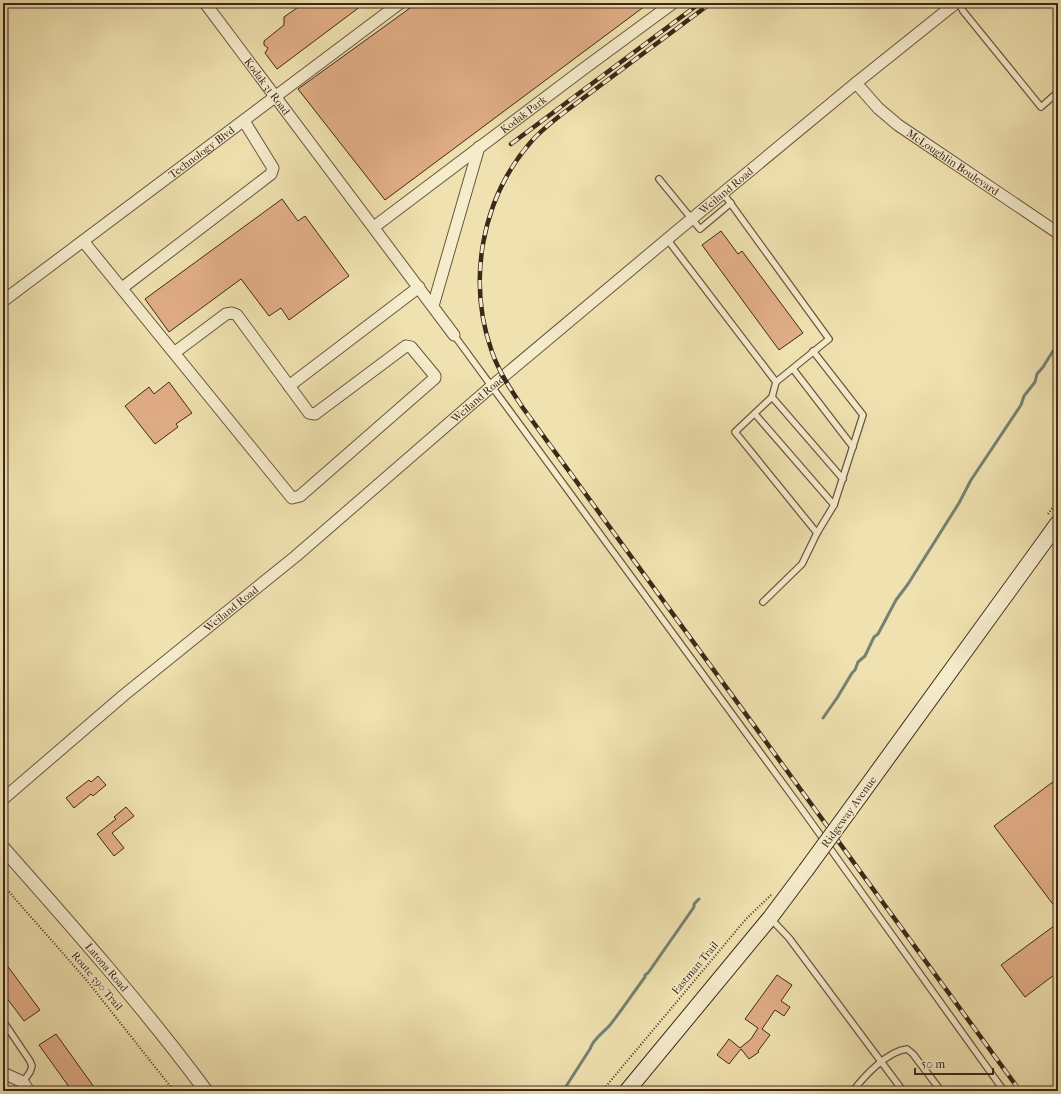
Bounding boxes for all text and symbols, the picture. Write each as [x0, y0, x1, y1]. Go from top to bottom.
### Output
street label: Kodak 31 Road [242, 55, 294, 118]
street label: Kodak Park [498, 93, 549, 136]
street label: Technology Blvd [166, 123, 238, 181]
street label: McLoughlin Boulevard [904, 126, 1003, 198]
street label: Weiland Road [696, 164, 756, 217]
street label: Weiland Road [448, 371, 508, 426]
street label: Weiland Road [200, 582, 261, 635]
street label: Ridgeway Avenue [819, 773, 880, 850]
street label: Eastman Trail [669, 939, 721, 997]
street label: Latona Road [83, 940, 132, 995]
street label: Route 390 Trail [69, 949, 125, 1013]
scale bar [915, 1050, 993, 1076]
text: 50 m [921, 1057, 945, 1071]

